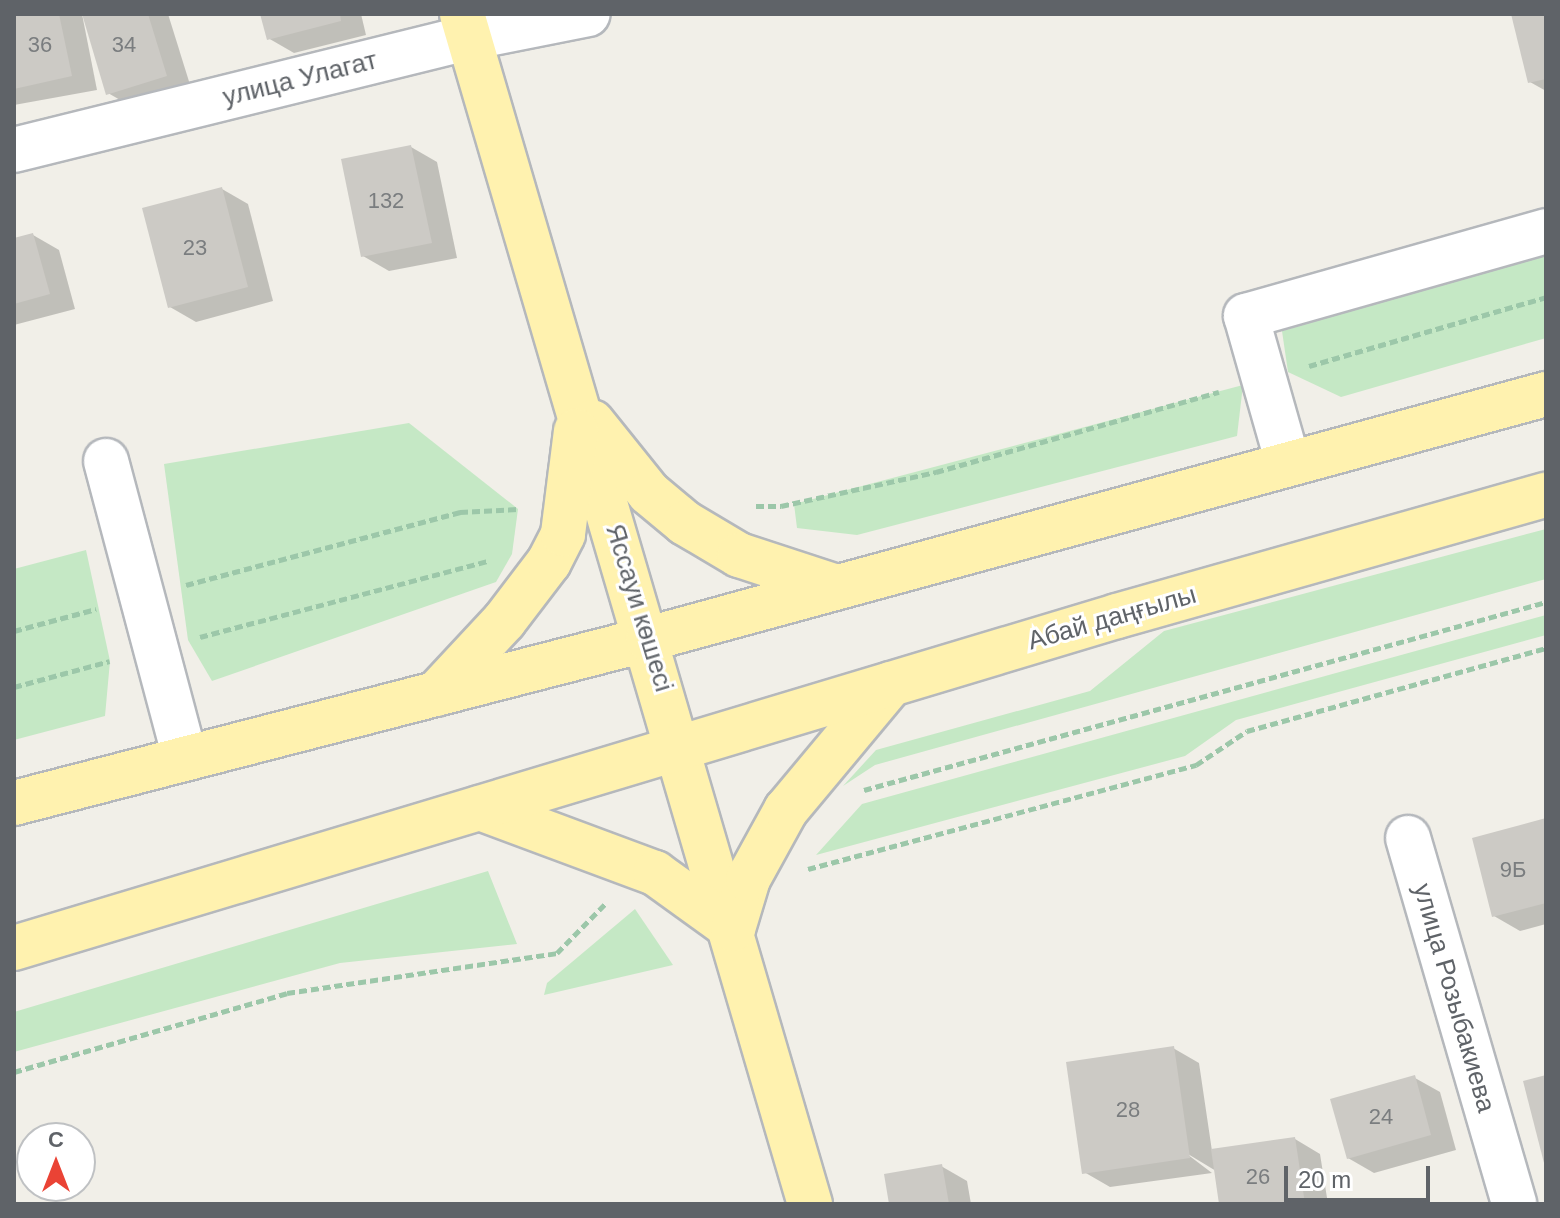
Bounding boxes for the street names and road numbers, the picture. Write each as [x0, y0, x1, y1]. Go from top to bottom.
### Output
street label: улица Улагат [220, 45, 380, 113]
street label: Яссауи көшесі [599, 520, 679, 696]
street label: Абай даңғылы [1024, 579, 1200, 657]
street label: улица Розыбакиева [1406, 880, 1502, 1116]

